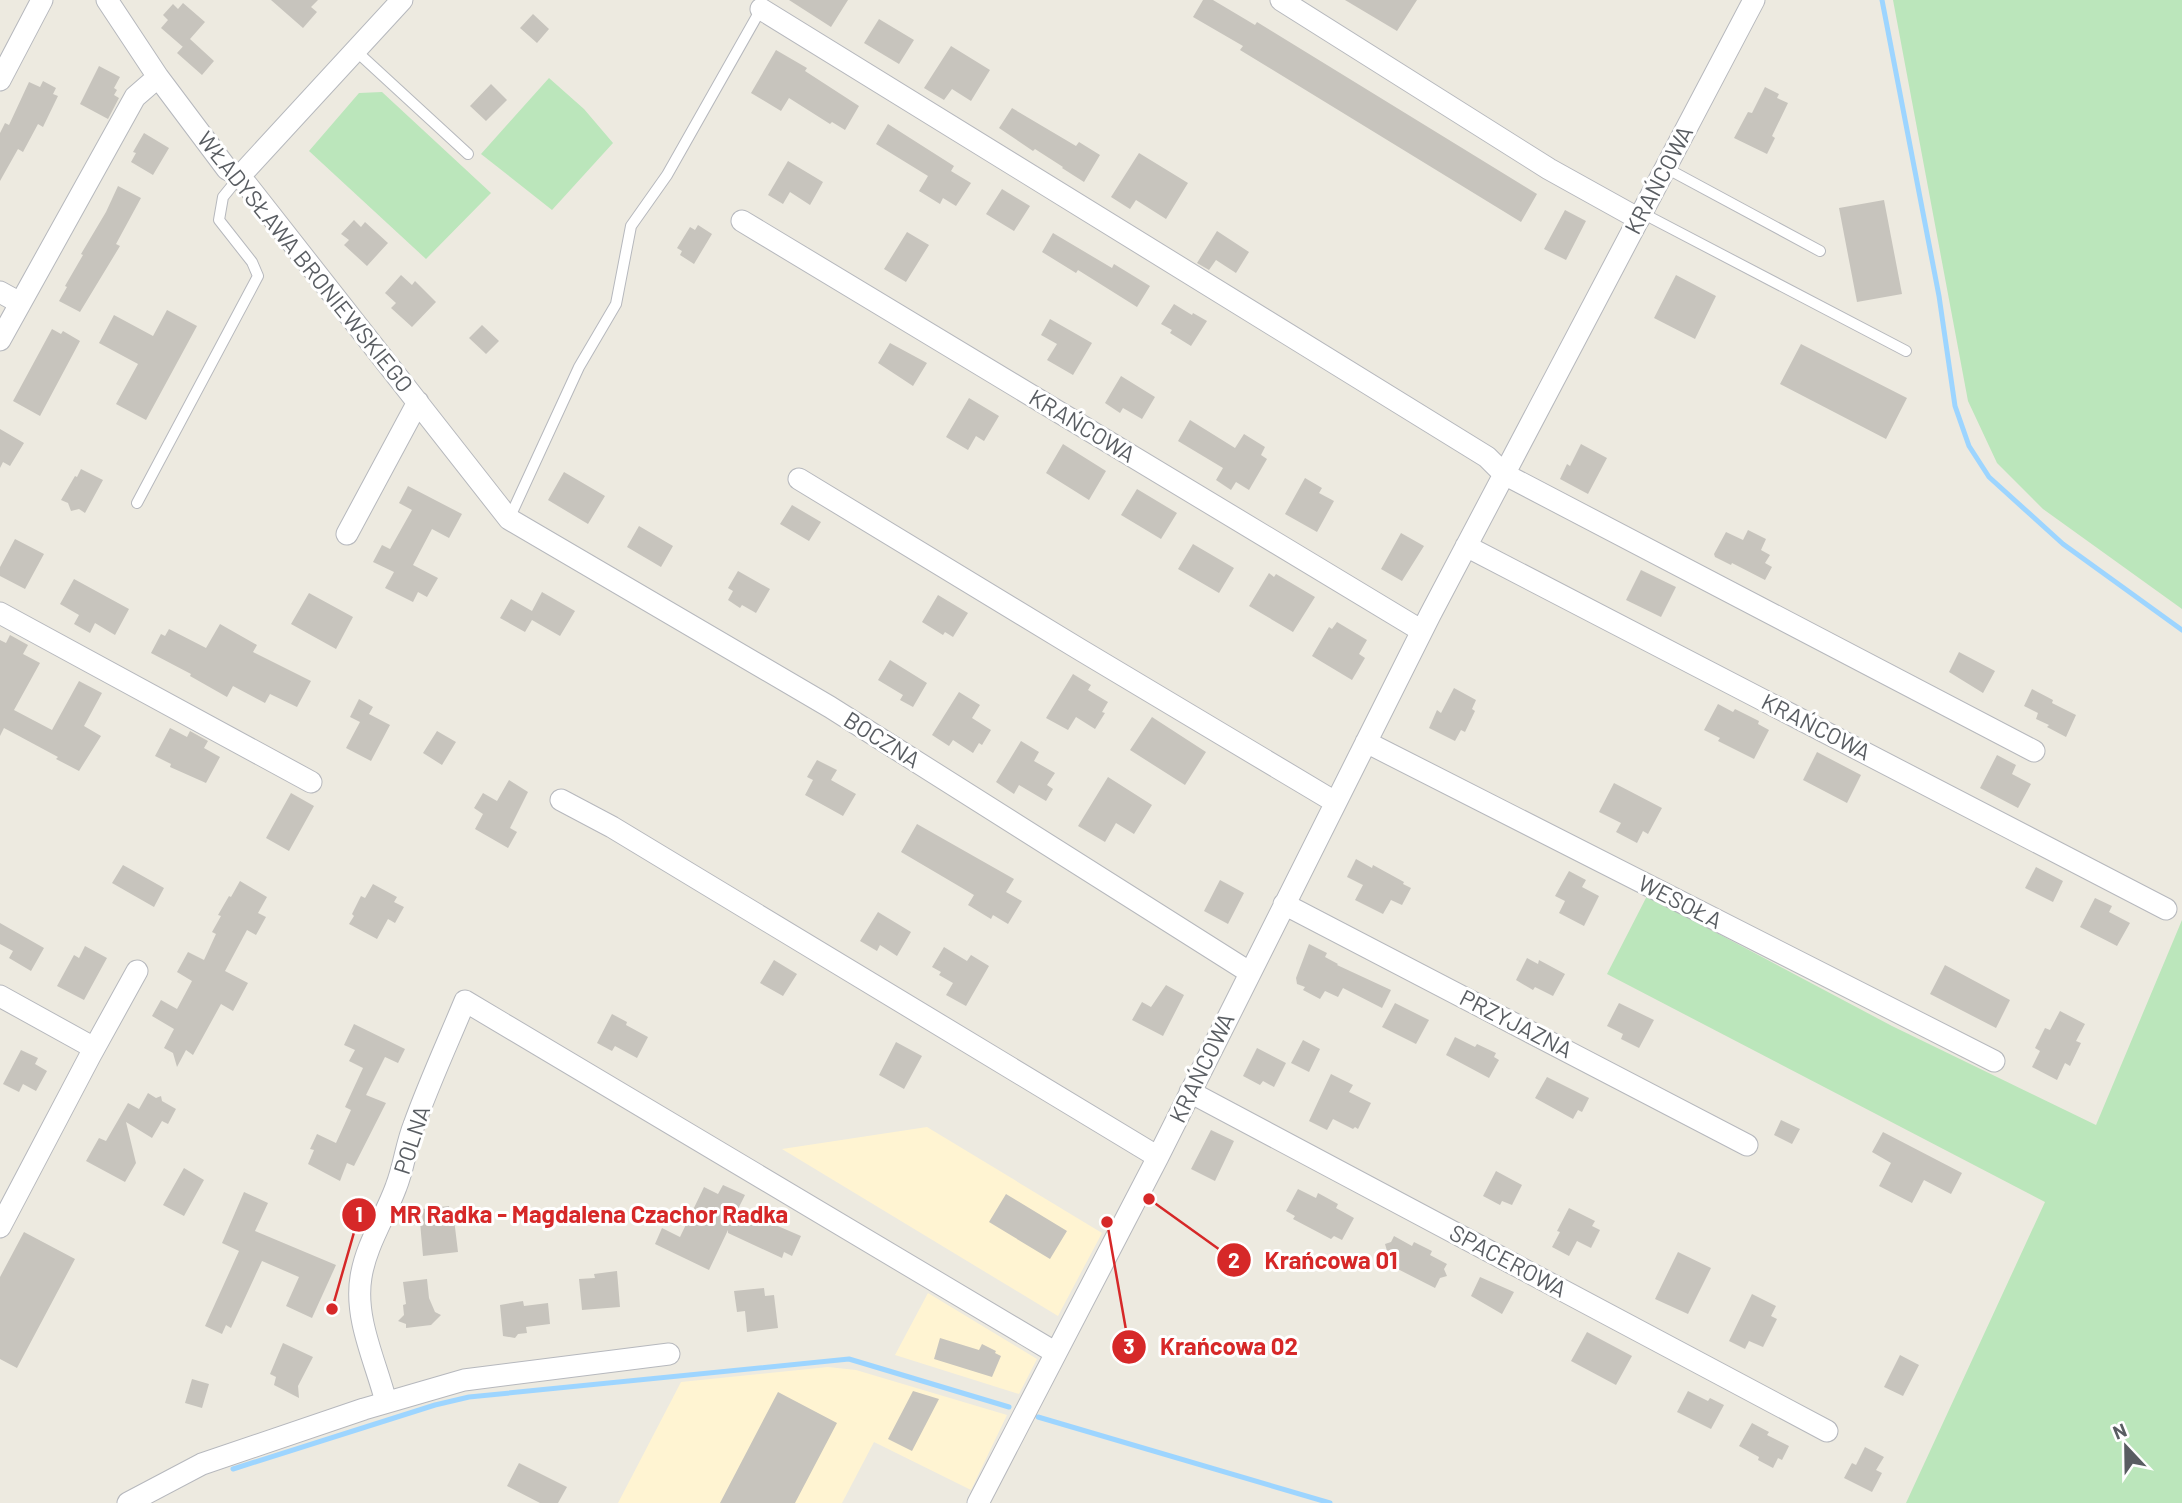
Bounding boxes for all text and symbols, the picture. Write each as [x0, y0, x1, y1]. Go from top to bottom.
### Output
street label: KRAŃCOWA [1618, 121, 1698, 238]
street label: WŁADYSŁAWA BRONIEWSKIEGO [192, 125, 420, 397]
street label: KRAŃCOWA [1024, 383, 1141, 468]
street label: KRAŃCOWA [1757, 687, 1876, 766]
street label: BOCZNA [839, 705, 926, 774]
street label: WESOŁA [1634, 868, 1727, 934]
street label: PRZYJAZNA [1456, 983, 1577, 1063]
street label: KRAŃCOWA [1163, 1008, 1240, 1127]
street label: POLNA [387, 1102, 435, 1178]
callout: MR Radka - Magdalena Czachor Radka [341, 1192, 803, 1237]
text: MR Radka - Magdalena Czachor Radka [390, 1199, 788, 1228]
text: 1 [355, 1201, 363, 1226]
street label: SPACEROWA [1445, 1218, 1572, 1303]
callout: Krańcowa 01 [1216, 1238, 1412, 1283]
text: Krańcowa 01 [1265, 1245, 1397, 1274]
text: 2 [1228, 1247, 1240, 1272]
callout: Krańcowa 02 [1111, 1324, 1312, 1369]
text: Krańcowa 02 [1160, 1331, 1298, 1360]
text: 3 [1123, 1333, 1135, 1358]
north arrow [2091, 1412, 2161, 1482]
text: N [2109, 1418, 2130, 1444]

